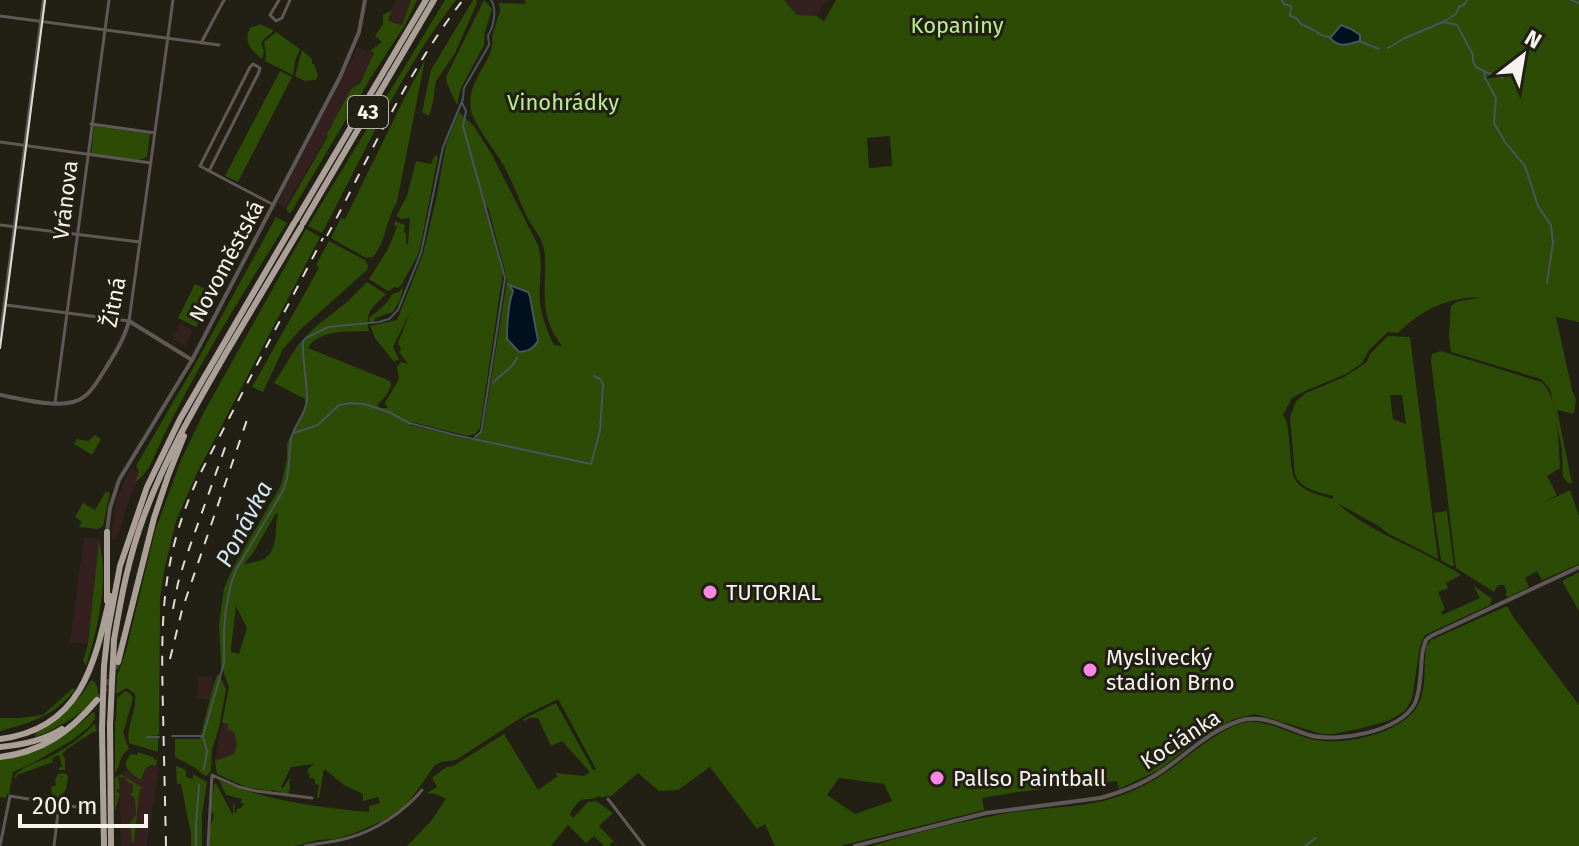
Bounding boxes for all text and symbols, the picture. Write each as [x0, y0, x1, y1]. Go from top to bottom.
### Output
park label: Kopaniny [911, 12, 1004, 39]
north arrow [1483, 16, 1563, 96]
text: N [1520, 24, 1546, 55]
park label: Vinohrádky [507, 89, 619, 116]
road number: 43 [348, 96, 388, 128]
street label: Vránova [47, 159, 84, 241]
street label: Novoměstská [183, 196, 270, 327]
street label: Žitná [95, 275, 132, 329]
water label: Ponávka [210, 476, 278, 572]
place label: TUTORIAL [726, 579, 821, 606]
marker: TUTORIAL [701, 583, 719, 601]
place label: Myslivecký stadion Brno [1106, 644, 1235, 696]
marker: Myslivecký stadion Brno [1081, 661, 1099, 679]
street label: Kociánka [1135, 704, 1225, 775]
place label: Pallso Paintball [953, 765, 1106, 792]
marker: Pallso Paintball [928, 769, 946, 787]
scale bar [20, 778, 146, 828]
text: 200 m [32, 792, 98, 820]

